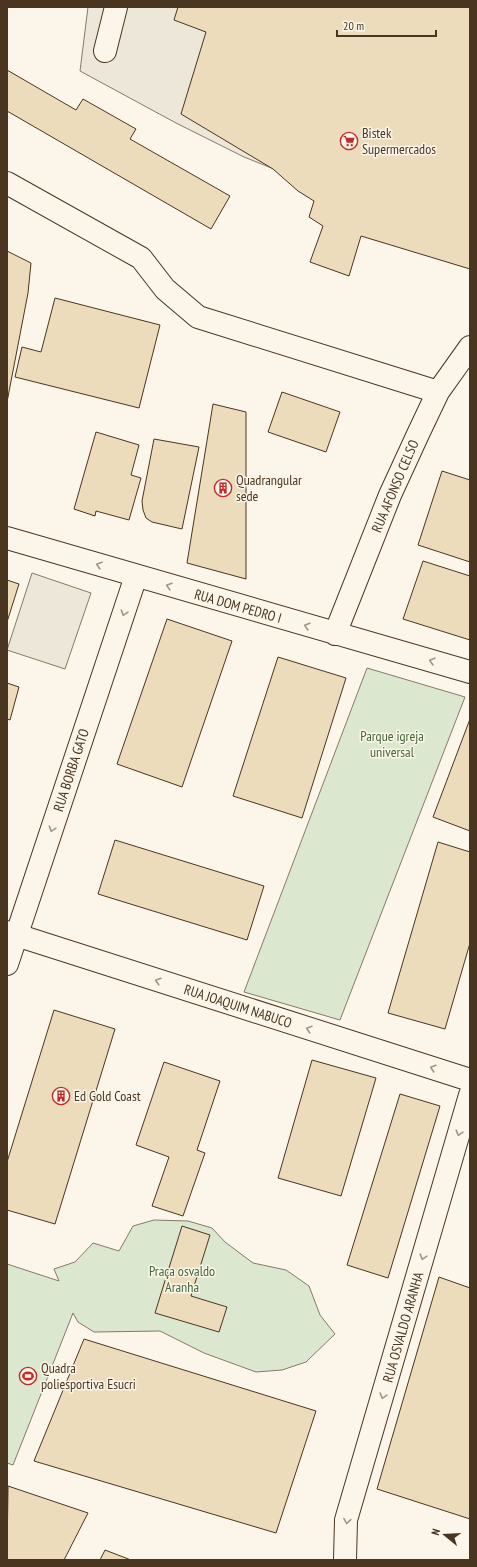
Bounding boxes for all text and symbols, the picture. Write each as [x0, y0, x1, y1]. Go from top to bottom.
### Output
scale bar [337, 12, 436, 38]
text: 20 m [343, 18, 364, 33]
place label: Bistek Supermercados [362, 124, 436, 158]
supermarket icon: Bistek Supermercados [339, 131, 359, 151]
street label: RUA AFONSO CELSO [367, 437, 423, 535]
place label: Quadrangular sede [236, 471, 302, 505]
building icon: Quadrangular sede [213, 478, 233, 498]
one-way arrow [95, 561, 102, 570]
one-way arrow [166, 582, 172, 590]
street label: RUA DOM PEDRO I [192, 585, 284, 627]
one-way arrow [120, 609, 128, 616]
one-way arrow [304, 622, 311, 630]
one-way arrow [429, 657, 436, 666]
street label: RUA BORBA GATO [49, 726, 93, 814]
park label: Parque igreja universal [360, 727, 424, 761]
one-way arrow [48, 826, 56, 833]
one-way arrow [155, 977, 162, 985]
street label: RUA JOAQUIM NABUCO [182, 980, 294, 1032]
one-way arrow [306, 1025, 313, 1033]
one-way arrow [430, 1064, 437, 1073]
building icon: Ed Gold Coast [51, 1086, 71, 1106]
place label: Ed Gold Coast [74, 1087, 141, 1105]
one-way arrow [455, 1129, 464, 1136]
one-way arrow [419, 1254, 428, 1261]
park label: Praça osvaldo Aranha [149, 1262, 215, 1296]
street label: RUA OSVALDO ARANHA [379, 1269, 427, 1384]
place label: Quadra poliesportiva Esucri [41, 1359, 136, 1393]
sports icon: Quadra poliesportiva Esucri [18, 1366, 38, 1386]
one-way arrow [379, 1392, 388, 1399]
north arrow [425, 1515, 465, 1555]
one-way arrow [343, 1517, 352, 1524]
text: N [428, 1527, 443, 1537]

